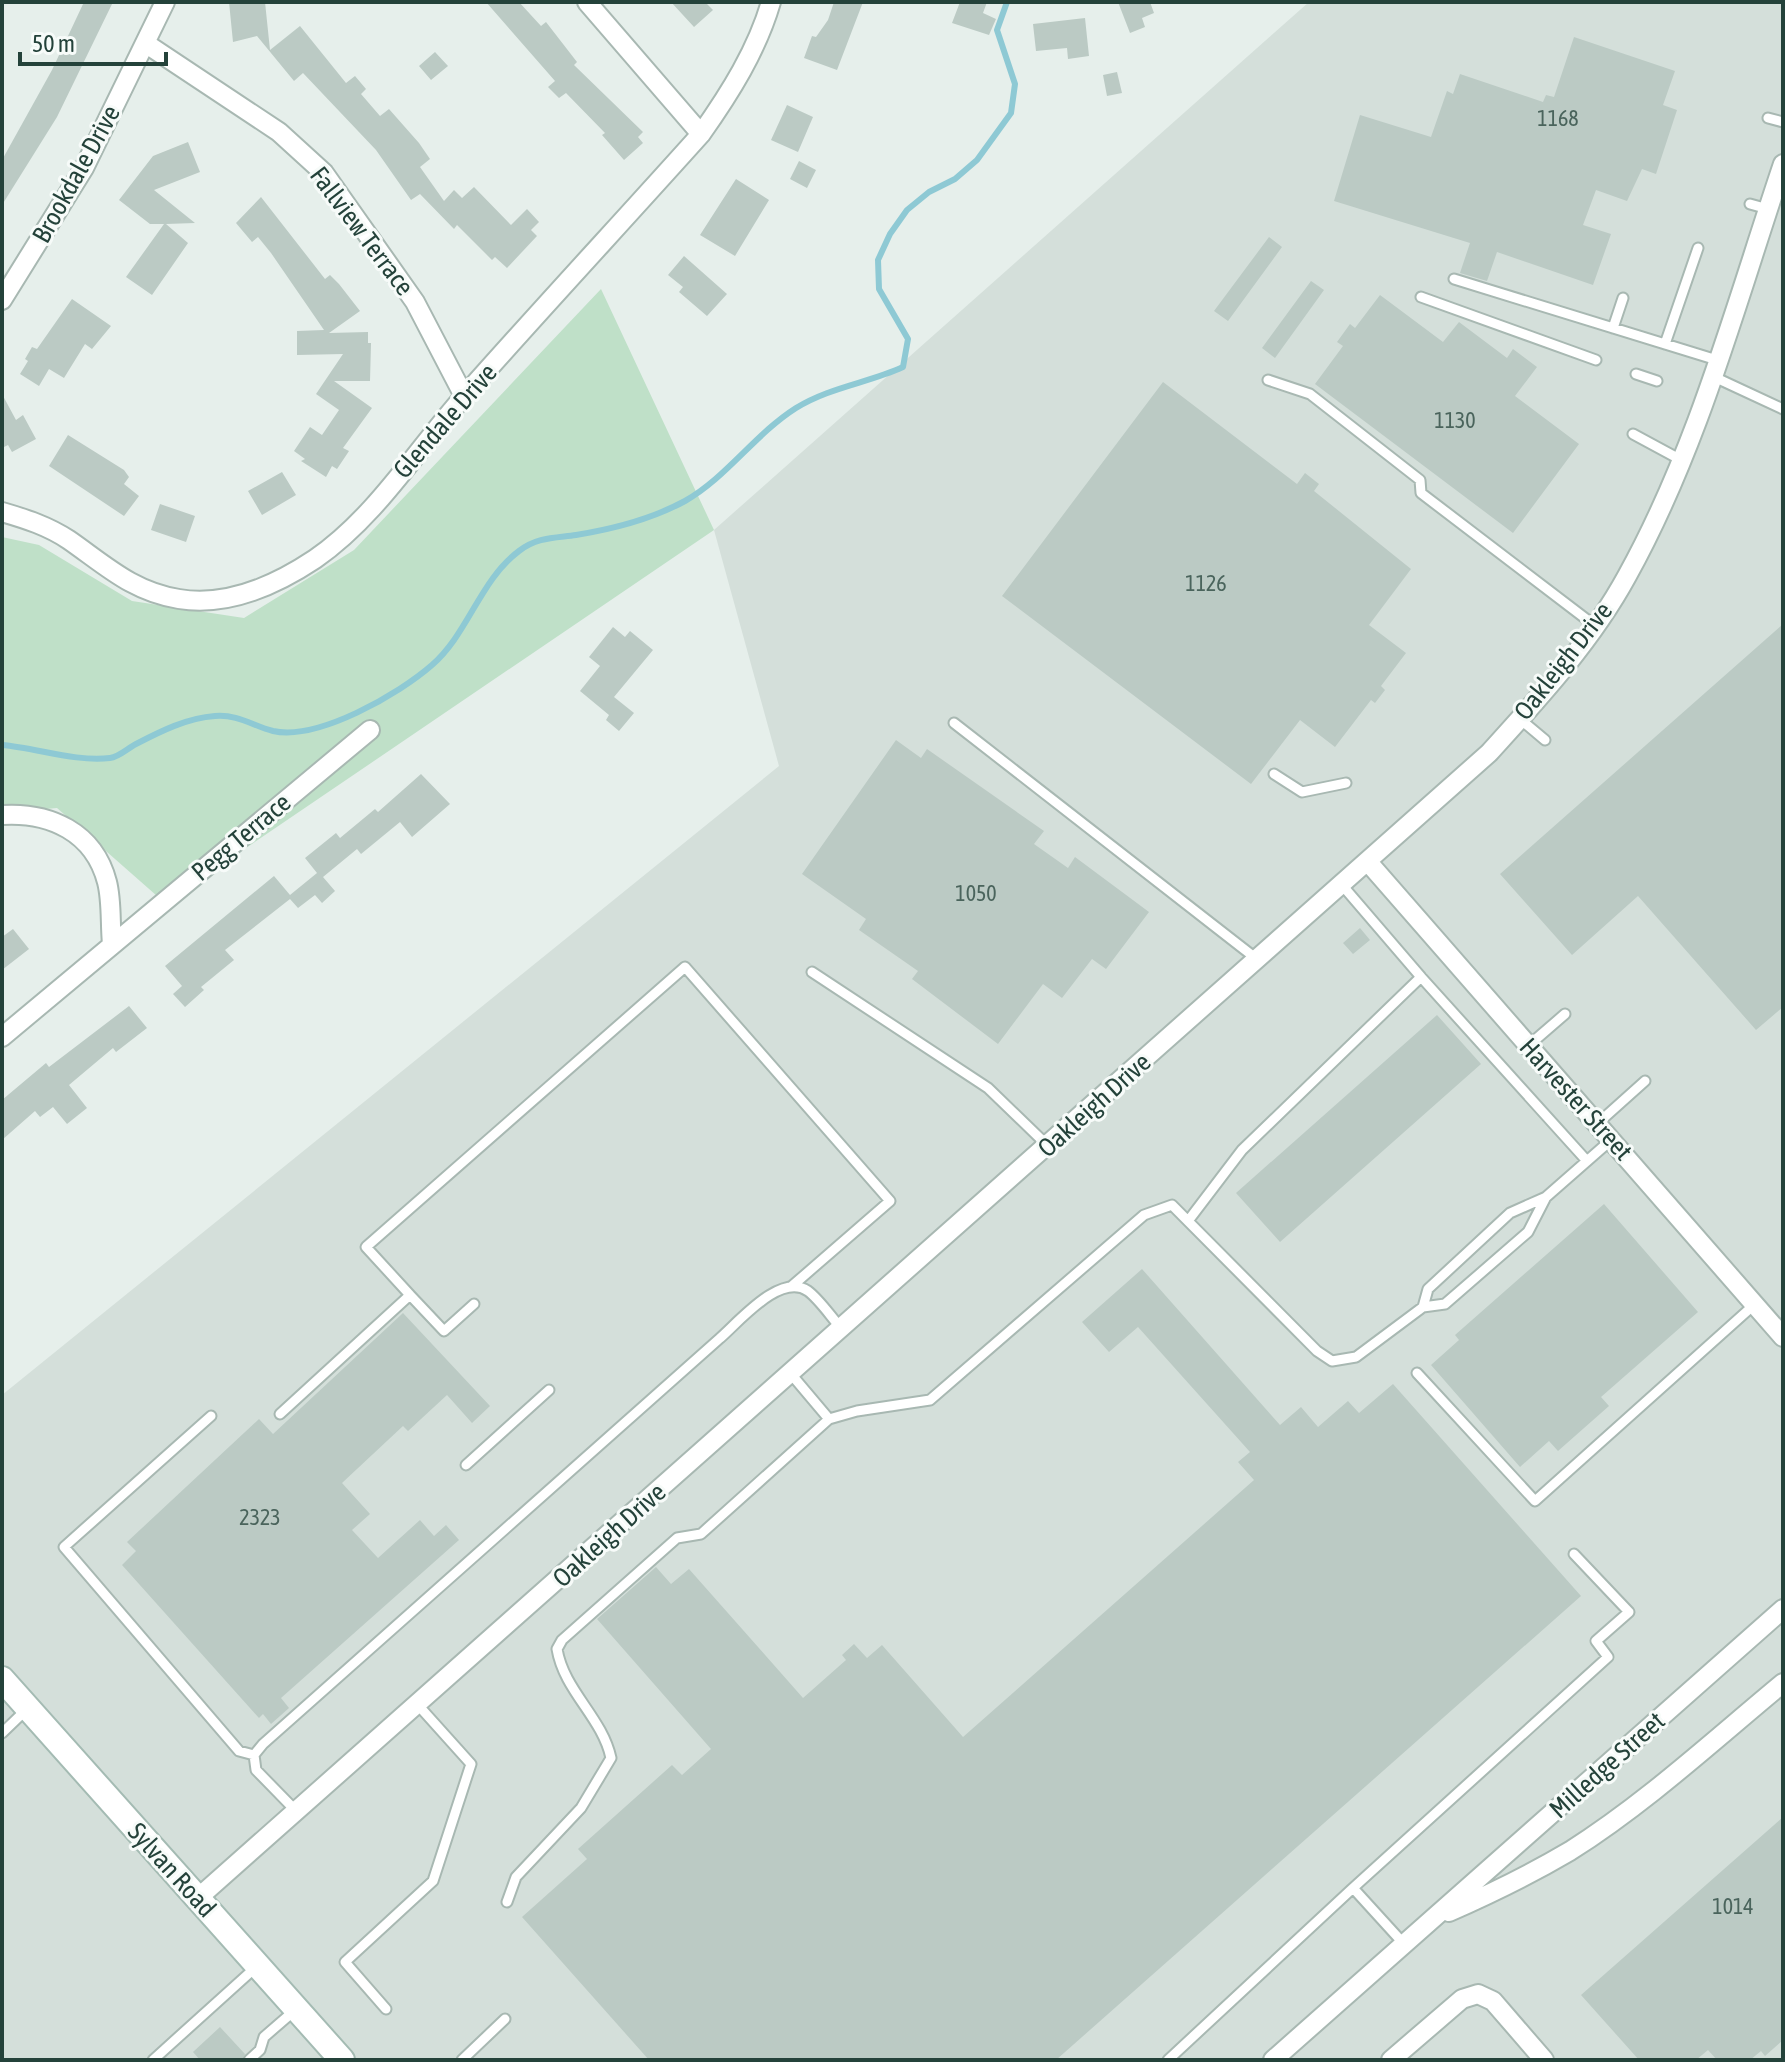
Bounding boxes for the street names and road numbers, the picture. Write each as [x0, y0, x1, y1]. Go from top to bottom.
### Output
street label: Brookdale Drive [26, 100, 126, 248]
street label: Fallview Terrace [304, 161, 420, 301]
street label: Glendale Drive [387, 358, 503, 484]
street label: Oakleigh Drive [1508, 596, 1618, 726]
street label: Pegg Terrace [186, 787, 296, 887]
street label: Harvester Street [1513, 1032, 1639, 1166]
street label: Oakleigh Drive [1032, 1047, 1156, 1163]
street label: Oakleigh Drive [547, 1477, 671, 1593]
street label: Milledge Street [1543, 1706, 1671, 1824]
street label: Sylvan Road [122, 1817, 222, 1923]

